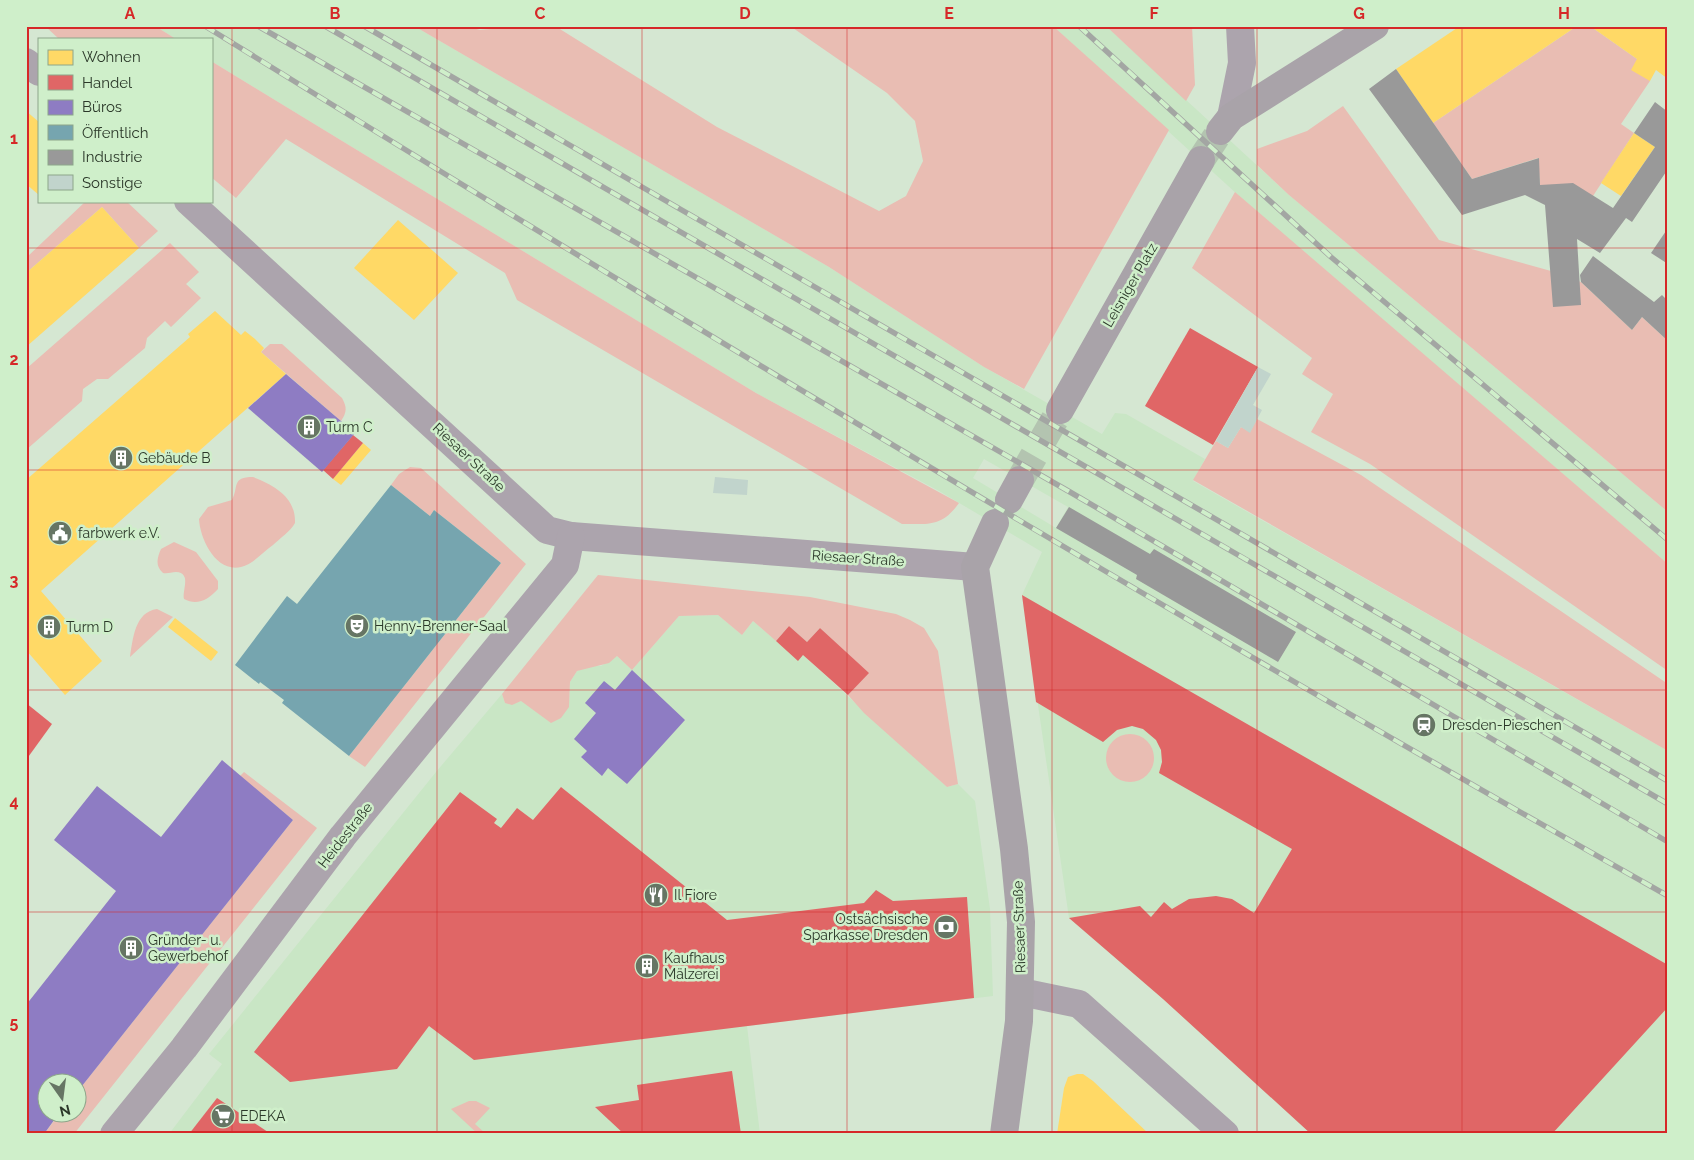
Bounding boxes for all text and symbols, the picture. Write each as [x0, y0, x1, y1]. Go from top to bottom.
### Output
text: A [125, 4, 136, 23]
text: B [330, 4, 341, 23]
text: C [535, 4, 546, 23]
text: D [739, 4, 751, 23]
text: E [944, 4, 954, 23]
text: F [1149, 4, 1159, 23]
text: G [1353, 4, 1365, 23]
text: H [1558, 4, 1570, 23]
legend [38, 38, 212, 202]
text: Wohnen [82, 48, 141, 66]
text: Handel [82, 74, 133, 92]
text: Büros [82, 98, 122, 116]
text: Öffentlich [82, 123, 149, 142]
text: 1 [10, 129, 18, 148]
text: Industrie [82, 148, 143, 166]
text: Sonstige [82, 174, 143, 192]
street label: Leisniger Platz [1100, 240, 1160, 330]
text: 2 [9, 350, 19, 369]
building icon: Turm C [296, 414, 322, 440]
place label: Turm C [326, 419, 373, 435]
street label: Riesaer Straße [430, 420, 508, 494]
building icon: Gebäude B [108, 445, 134, 471]
place label: Gebäude B [138, 450, 211, 466]
public building icon: farbwerk e.V. [47, 520, 73, 546]
place label: farbwerk e.V. [78, 525, 160, 541]
street label: Riesaer Straße [811, 547, 905, 569]
text: 3 [10, 571, 19, 590]
theatre icon: Henny-Brenner-Saal [344, 613, 370, 639]
building icon: Turm D [36, 614, 62, 640]
place label: Henny-Brenner-Saal [374, 618, 507, 634]
place label: Turm D [66, 619, 113, 635]
station icon: Dresden-Pieschen [1411, 712, 1437, 738]
place label: Dresden-Pieschen [1442, 717, 1562, 733]
text: 4 [9, 792, 19, 811]
street label: Heidestraße [315, 799, 375, 871]
street label: Riesaer Straße [1009, 880, 1029, 974]
restaurant icon: Il Fiore [643, 882, 669, 908]
place label: Il Fiore [674, 887, 717, 903]
place label: Ostsächsische Sparkasse Dresden [803, 911, 928, 943]
bank icon: Ostsächsische Sparkasse Dresden [933, 914, 959, 940]
place label: Gründer- u. Gewerbehof [148, 932, 230, 964]
building icon: Gründer- u. Gewerbehof [118, 935, 144, 961]
place label: Kaufhaus Mälzerei [664, 950, 725, 982]
building icon: Kaufhaus Mälzerei [634, 953, 660, 979]
text: 5 [10, 1013, 19, 1032]
north arrow [38, 1072, 88, 1122]
text: N [58, 1102, 72, 1120]
supermarket icon: EDEKA [210, 1103, 236, 1129]
place label: EDEKA [240, 1108, 286, 1124]

